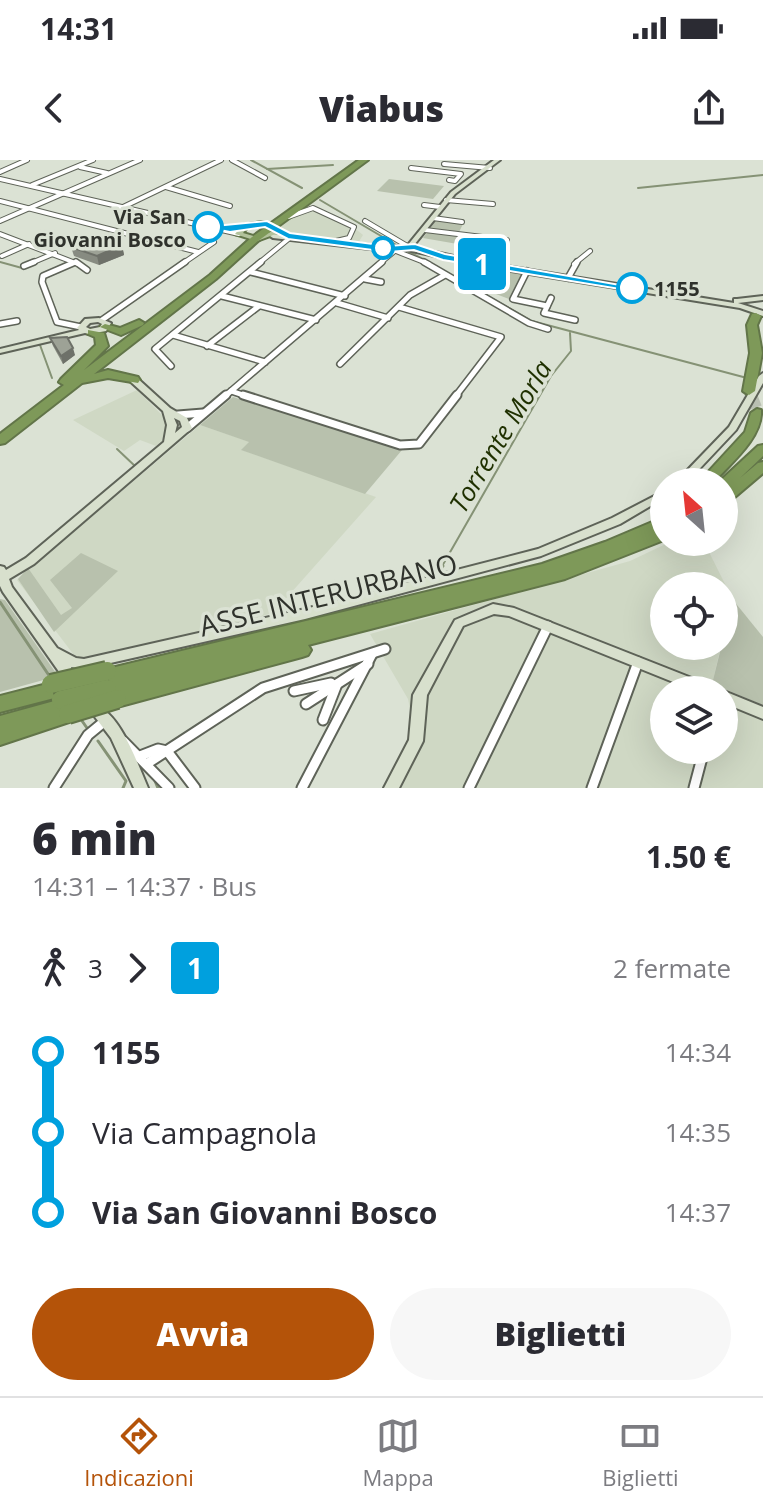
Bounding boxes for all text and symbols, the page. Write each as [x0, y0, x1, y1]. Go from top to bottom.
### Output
text: 14:31 [40, 8, 117, 49]
text: Viabus [319, 84, 444, 133]
icon: back [32, 86, 76, 130]
icon: share [687, 86, 731, 130]
place label: Via San Giovanni Bosco [34, 203, 186, 253]
marker: Via San Giovanni Bosco [193, 212, 223, 242]
unlabelled marker [372, 237, 394, 259]
line badge: 1 [456, 238, 508, 290]
text: 1 [474, 245, 490, 283]
marker: 1155 [617, 273, 647, 303]
place label: 1155 [654, 275, 700, 302]
water label: Torrente Morla [440, 353, 560, 519]
north arrow [650, 468, 738, 556]
map controls [650, 468, 738, 764]
street label: ASSE INTERURBANO [195, 544, 461, 644]
button: locate [650, 572, 738, 660]
button: layers [650, 676, 738, 764]
text: 6 min [32, 808, 157, 868]
text: 1.50 € [646, 836, 731, 877]
text: 14:31 – 14:37 · Bus [32, 868, 257, 904]
icon: walk [32, 946, 76, 990]
icon: forward [115, 946, 159, 990]
text: 1 [187, 949, 203, 987]
text: 3 [88, 950, 103, 986]
text: 2 fermate [613, 950, 731, 986]
text: 1155 [92, 1032, 161, 1073]
text: 14:34 [665, 1034, 731, 1070]
text: Via Campagnola [92, 1112, 317, 1153]
text: 14:35 [665, 1114, 731, 1150]
text: Via San Giovanni Bosco [92, 1192, 437, 1233]
text: 14:37 [665, 1194, 731, 1230]
button: Avvia [32, 1288, 374, 1380]
button: Biglietti [390, 1288, 731, 1380]
tab: Indicazioni [84, 1414, 194, 1492]
tab: Mappa [362, 1414, 434, 1492]
tab: Biglietti [602, 1414, 679, 1492]

